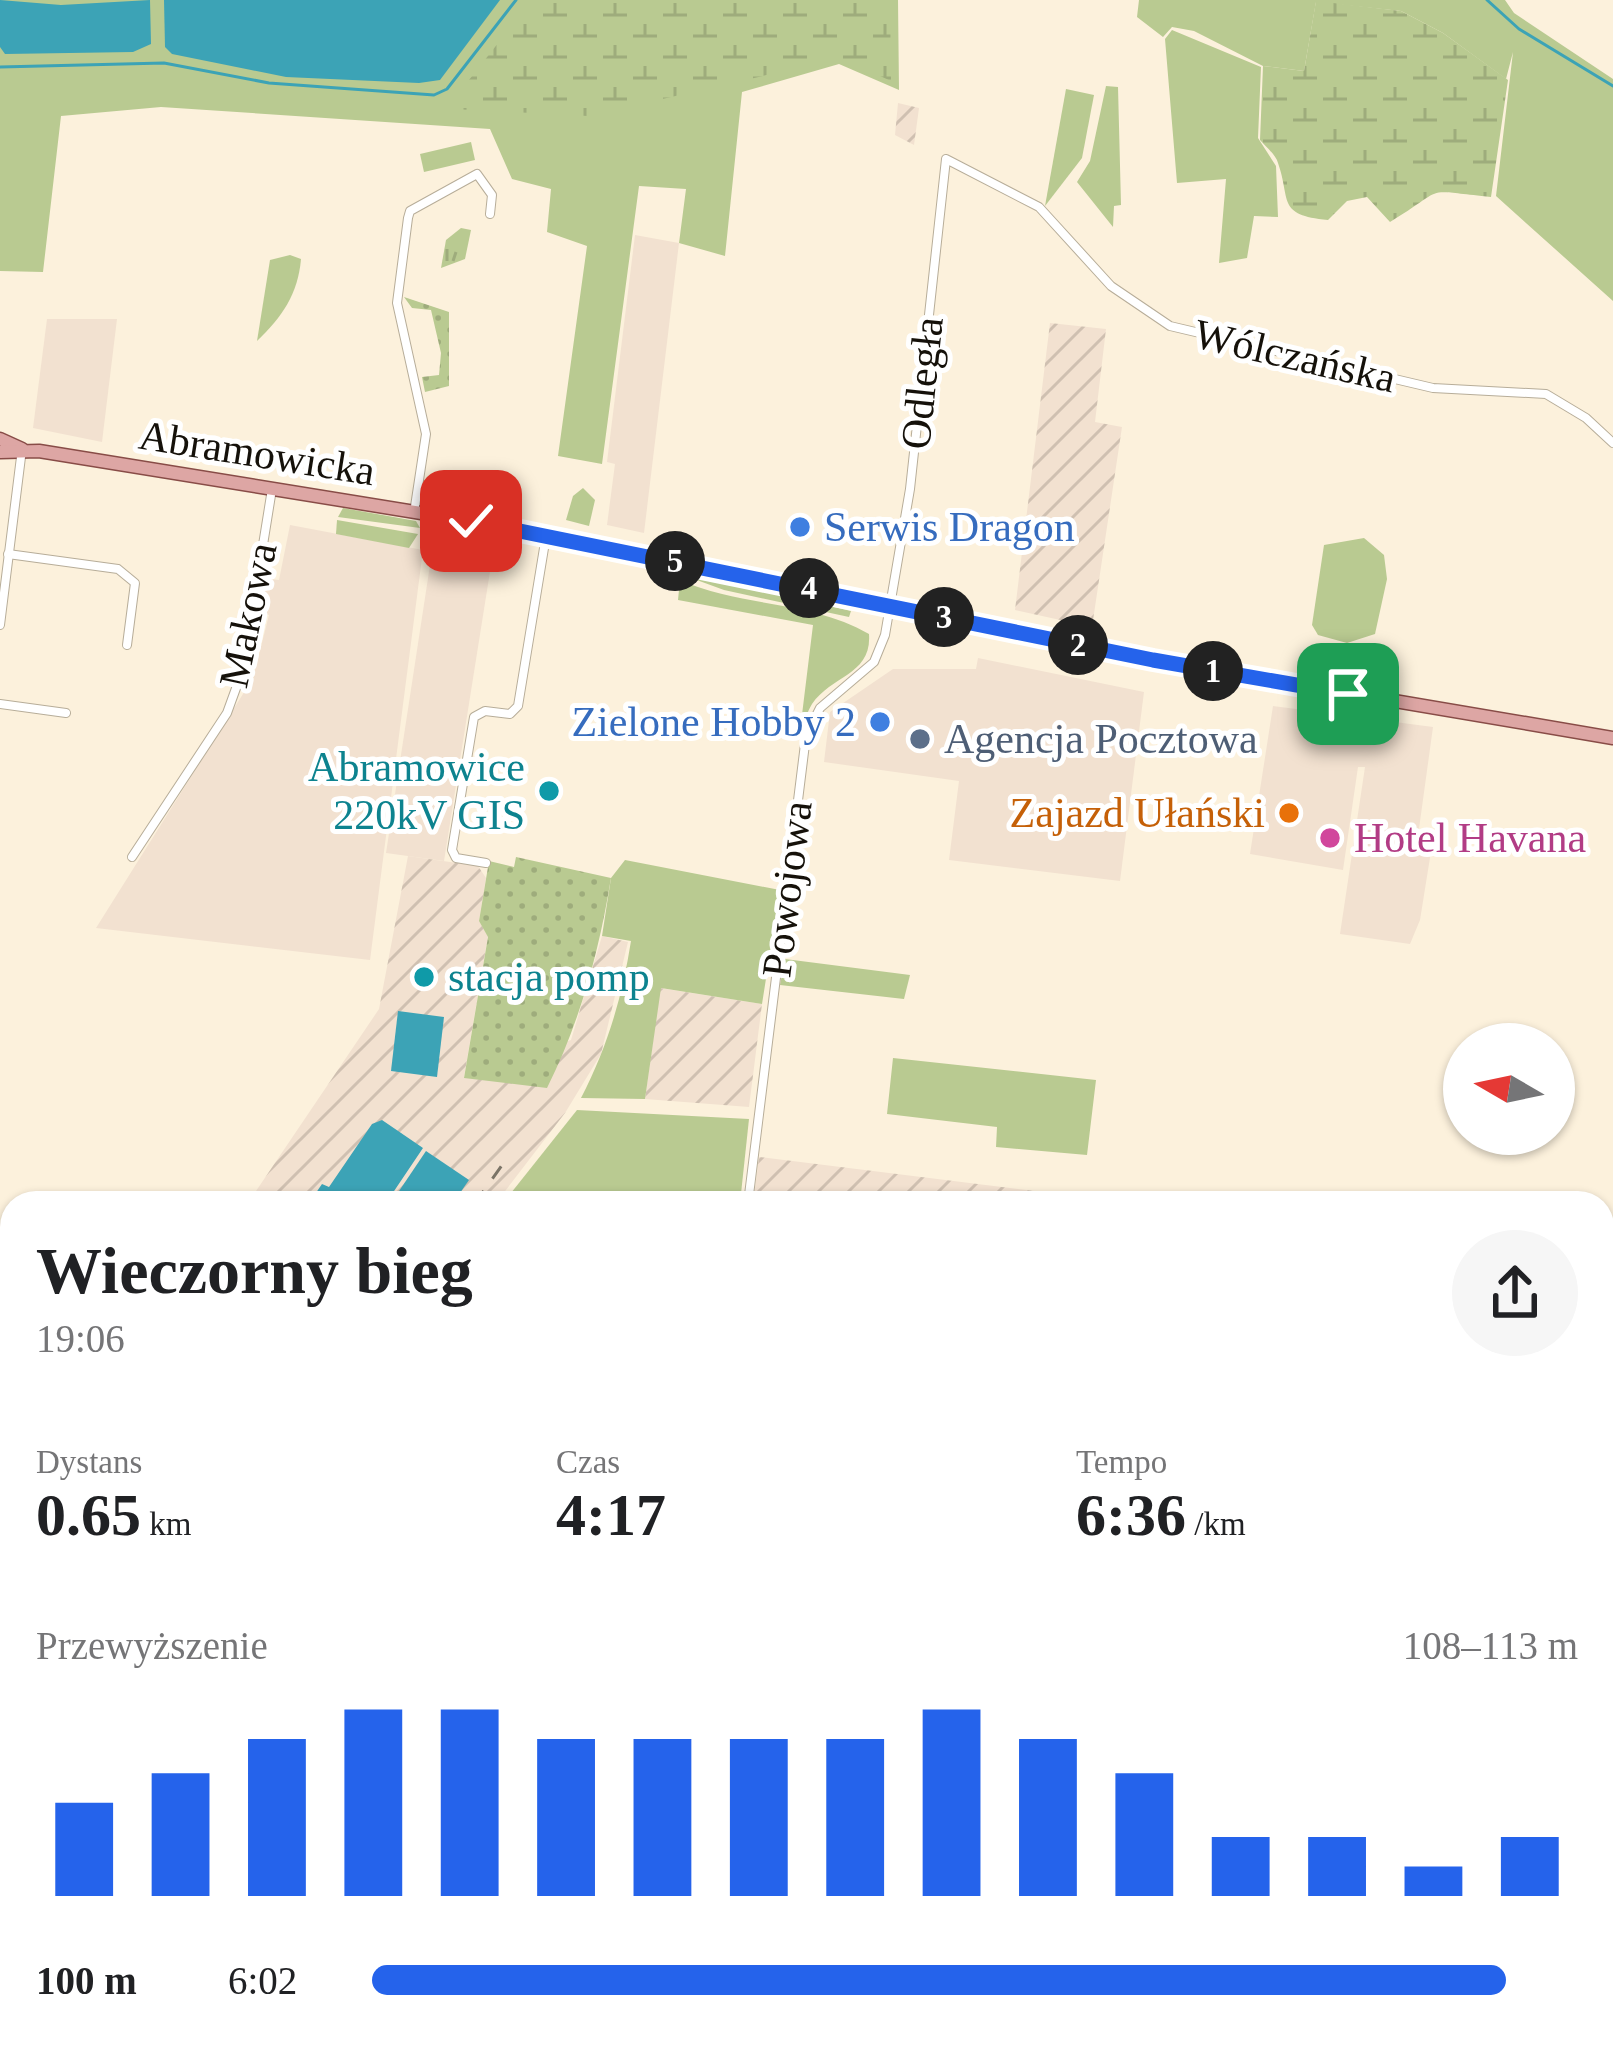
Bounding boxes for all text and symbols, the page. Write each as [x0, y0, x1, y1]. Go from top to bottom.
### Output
street label: Wólczańska [1190, 311, 1400, 402]
street label: Odległa [892, 314, 952, 452]
street label: Abramowicka [136, 412, 378, 494]
pin [420, 470, 522, 572]
icon: check [438, 488, 504, 554]
place label: Serwis Dragon [824, 504, 1075, 550]
marker: Serwis Dragon [787, 514, 813, 540]
pin: 5 [645, 531, 705, 591]
street label: Makowa [210, 538, 286, 692]
text: 5 [667, 543, 683, 579]
pin: 4 [779, 558, 839, 618]
text: 4 [801, 570, 817, 606]
pin: 3 [914, 587, 974, 647]
text: 3 [936, 599, 952, 635]
pin: 2 [1048, 615, 1108, 675]
text: 2 [1070, 627, 1086, 663]
pin: 1 [1183, 641, 1243, 701]
pin [1297, 643, 1399, 745]
text: 1 [1205, 653, 1221, 689]
icon: arrive [1315, 661, 1381, 727]
place label: Zielone Hobby 2 [571, 699, 856, 745]
marker: Zielone Hobby 2 [867, 709, 893, 735]
place label: Agencja Pocztowa [944, 716, 1258, 762]
marker: Agencja Pocztowa [907, 726, 933, 752]
place label: Abramowice 220kV GIS [308, 744, 525, 838]
marker: Abramowice 220kV GIS [536, 778, 562, 804]
place label: Zajazd Ułański [1010, 790, 1265, 836]
street label: Powojowa [753, 798, 821, 980]
marker: Zajazd Ułański [1276, 800, 1302, 826]
place label: Hotel Havana [1354, 815, 1586, 861]
marker: Hotel Havana [1317, 825, 1343, 851]
place label: stacja pomp [448, 954, 650, 1000]
marker: stacja pomp [411, 964, 437, 990]
north arrow [1443, 1023, 1575, 1155]
map controls [1443, 1023, 1575, 1155]
button: share [1452, 1230, 1578, 1356]
text: Wieczorny bieg [36, 1234, 473, 1307]
text: 19:06 [36, 1317, 125, 1360]
text: Dystans [36, 1444, 142, 1480]
text: Czas [556, 1444, 620, 1480]
text: Tempo [1076, 1444, 1167, 1480]
text: 0.65 [36, 1482, 141, 1548]
text: 4:17 [556, 1482, 666, 1548]
text: 6:36 [1076, 1482, 1186, 1548]
text: km [141, 1506, 191, 1542]
text: /km [1186, 1506, 1246, 1542]
text: Przewyższenie [36, 1624, 268, 1667]
text: 108–113 m [1403, 1624, 1578, 1667]
text: 100 m [36, 1959, 137, 2002]
text: 6:02 [228, 1959, 297, 2002]

